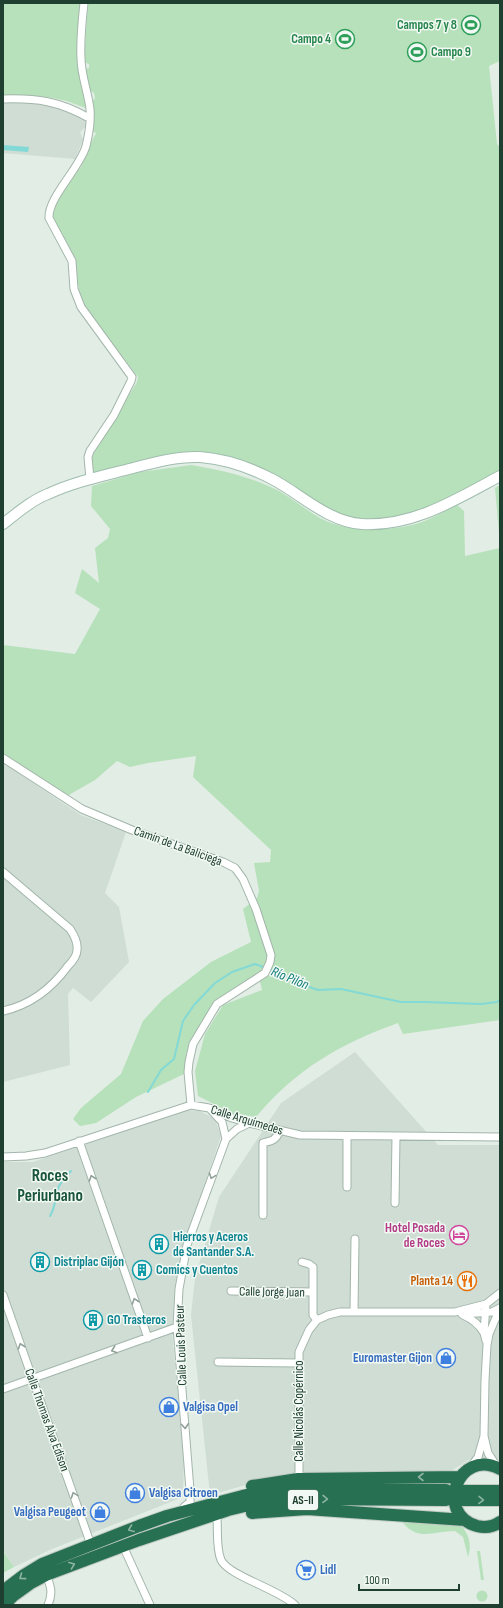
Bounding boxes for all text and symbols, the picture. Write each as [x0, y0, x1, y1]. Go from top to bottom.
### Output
sports icon: Campos 7 y 8 [460, 14, 482, 36]
place label: Campos 7 y 8 [397, 17, 457, 33]
sports icon: Campo 4 [334, 28, 356, 50]
place label: Campo 4 [291, 31, 331, 47]
sports icon: Campo 9 [406, 41, 428, 63]
place label: Campo 9 [431, 44, 471, 60]
street label: Camín de La Baliciega [132, 823, 224, 869]
water label: Río Pilón [269, 963, 311, 993]
street label: Calle Arquímedes [209, 1101, 285, 1139]
district label: Roces Periurbano [17, 1166, 83, 1206]
one-way arrow [209, 1172, 217, 1179]
one-way arrow [89, 1175, 97, 1182]
place label: Hotel Posada de Roces [385, 1220, 445, 1251]
hotel icon: Hotel Posada de Roces [448, 1224, 470, 1246]
place label: Hierros y Aceros de Santander S.A. [173, 1229, 254, 1260]
building icon: Hierros y Aceros de Santander S.A. [148, 1233, 170, 1255]
building icon: Distriplac Gijón [29, 1251, 51, 1273]
place label: Distriplac Gijón [54, 1254, 124, 1270]
building icon: Comics y Cuentos [131, 1259, 153, 1281]
place label: Comics y Cuentos [156, 1262, 238, 1278]
restaurant icon: Planta 14 [456, 1270, 478, 1292]
place label: Planta 14 [410, 1273, 453, 1289]
street label: Calle Jorge Juan [239, 1283, 305, 1301]
one-way arrow [132, 1298, 140, 1305]
street label: Calle Louis Pasteur [172, 1304, 190, 1386]
building icon: GO Trasteros [82, 1309, 104, 1331]
place label: GO Trasteros [107, 1312, 166, 1328]
one-way arrow [17, 1343, 25, 1350]
one-way arrow [111, 1345, 118, 1353]
shop icon: Euromaster Gijon [435, 1347, 457, 1369]
place label: Euromaster Gijon [353, 1350, 432, 1366]
street label: Calle Nicolás Copérnico [291, 1360, 307, 1462]
street label: Calle Thomas Alva Edison [21, 1366, 73, 1474]
shop icon: Valgisa Opel [158, 1396, 180, 1418]
place label: Valgisa Opel [183, 1399, 238, 1415]
one-way arrow [181, 1423, 190, 1429]
one-way arrow [418, 1473, 424, 1481]
shop icon: Valgisa Citroen [124, 1482, 146, 1504]
place label: Valgisa Citroen [149, 1485, 218, 1501]
road number: AS-II [288, 1490, 318, 1510]
one-way arrow [70, 1491, 78, 1498]
one-way arrow [322, 1495, 328, 1504]
one-way arrow [478, 1496, 484, 1504]
shop icon: Valgisa Peugeot [89, 1501, 111, 1523]
place label: Valgisa Peugeot [14, 1504, 87, 1520]
one-way arrow [127, 1525, 134, 1533]
supermarket icon: Lidl [295, 1559, 317, 1581]
one-way arrow [68, 1562, 75, 1570]
place label: Lidl [320, 1562, 336, 1578]
scale bar [359, 1566, 459, 1592]
one-way arrow [19, 1572, 26, 1579]
text: 100 m [365, 1573, 390, 1588]

